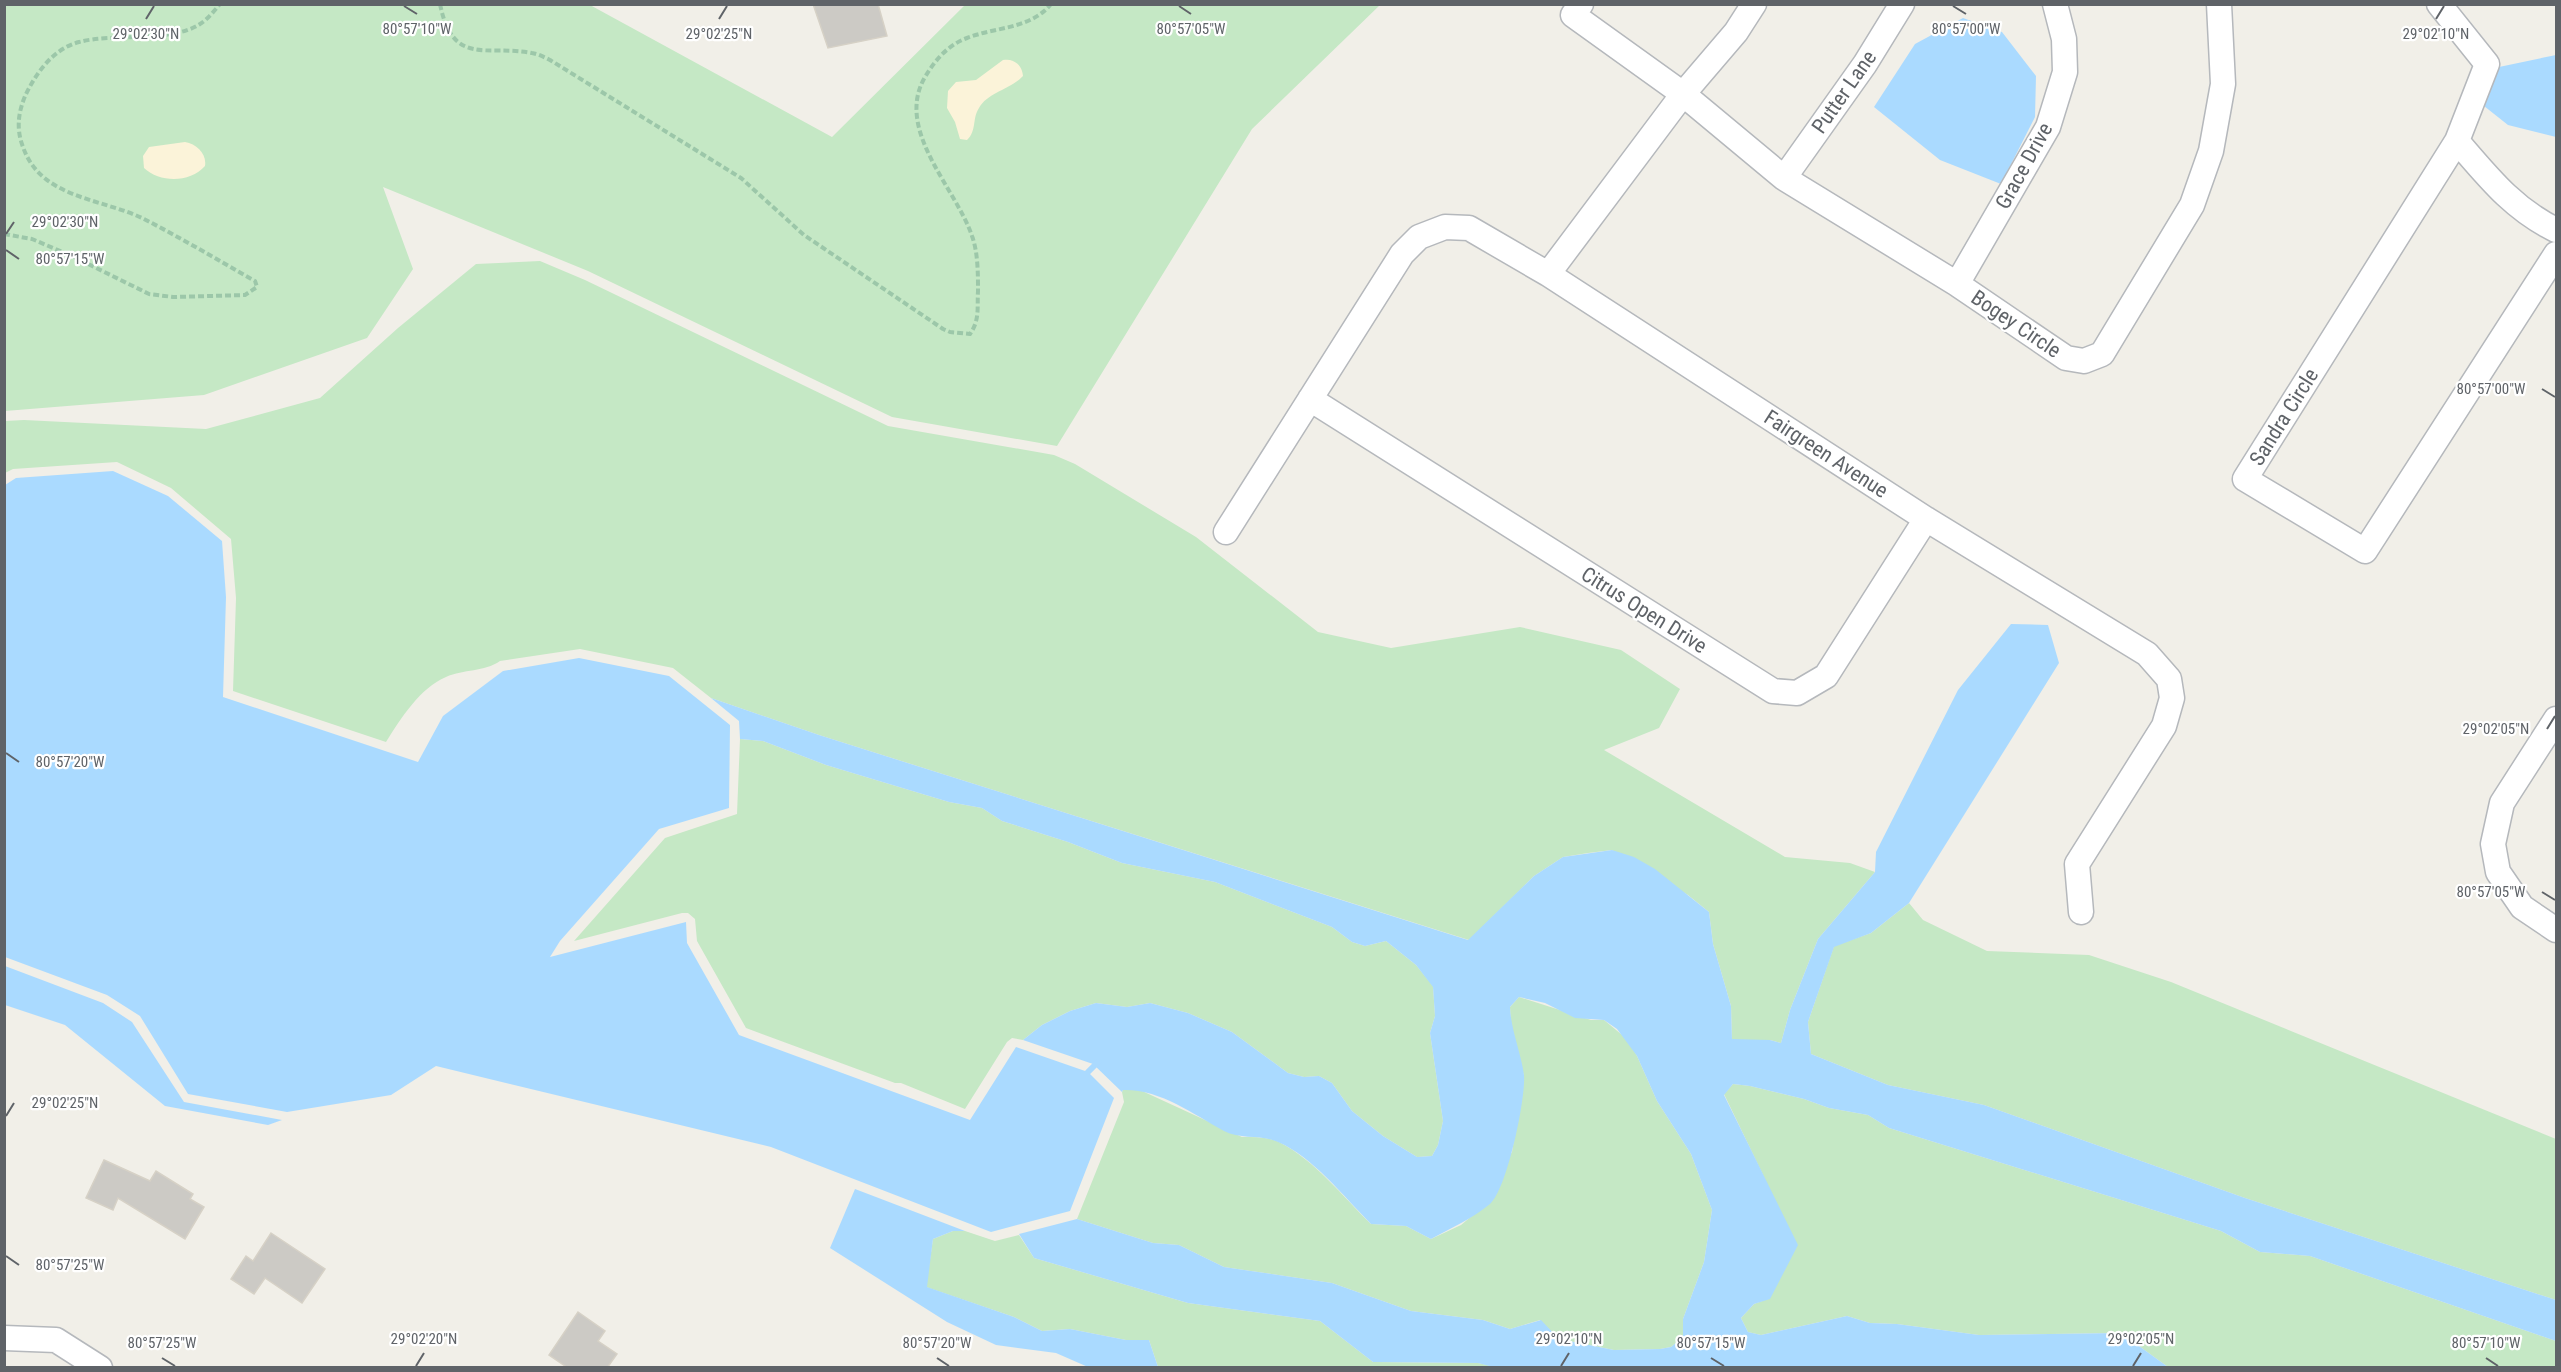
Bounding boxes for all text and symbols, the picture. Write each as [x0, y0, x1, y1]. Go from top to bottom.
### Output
text: 80°57'10"W [383, 20, 452, 38]
text: 80°57'05"W [1157, 20, 1226, 38]
text: 80°57'00"W [1932, 20, 2001, 38]
text: 29°02'30"N [113, 25, 179, 43]
text: 29°02'25"N [686, 25, 752, 43]
text: 29°02'10"N [2403, 25, 2469, 43]
street label: Putter Lane [1807, 46, 1881, 138]
street label: Grace Drive [1991, 119, 2058, 213]
text: 29°02'30"N [32, 213, 98, 231]
text: 80°57'15"W [36, 250, 105, 268]
street label: Bogey Circle [1967, 285, 2066, 363]
street label: Sandra Circle [2245, 364, 2323, 470]
text: 80°57'00"W [2457, 380, 2526, 398]
street label: Fairgreen Avenue [1760, 405, 1892, 503]
street label: Citrus Open Drive [1577, 562, 1711, 658]
text: 29°02'05"N [2463, 720, 2529, 738]
text: 80°57'20"W [36, 753, 105, 771]
text: 80°57'05"W [2457, 883, 2526, 901]
text: 29°02'25"N [32, 1094, 98, 1112]
text: 80°57'25"W [36, 1256, 105, 1274]
text: 29°02'20"N [391, 1330, 457, 1348]
text: 29°02'10"N [1536, 1330, 1602, 1348]
text: 29°02'05"N [2108, 1330, 2174, 1348]
text: 80°57'25"W [128, 1334, 197, 1352]
text: 80°57'20"W [903, 1334, 972, 1352]
text: 80°57'15"W [1677, 1334, 1746, 1352]
text: 80°57'10"W [2452, 1334, 2521, 1352]

